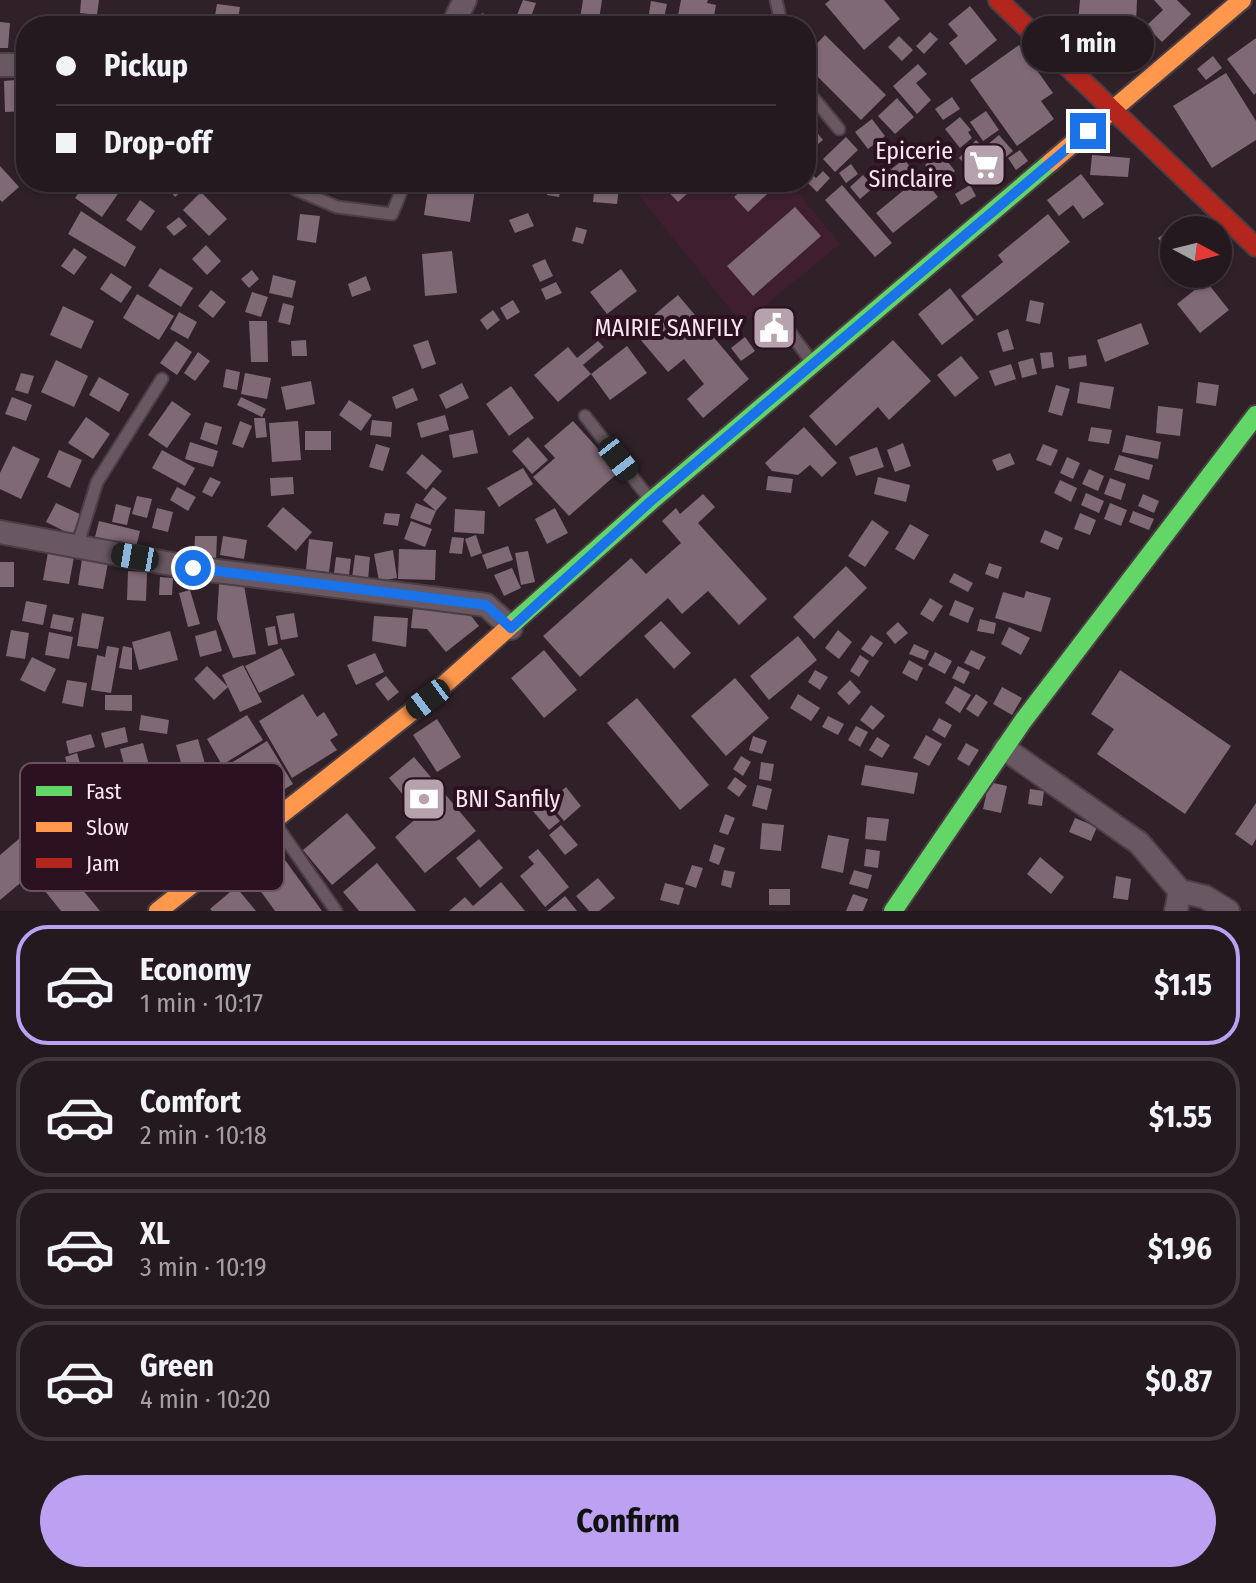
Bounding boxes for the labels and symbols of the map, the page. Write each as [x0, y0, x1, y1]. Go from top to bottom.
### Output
callout: 1 min [1022, 15, 1154, 71]
route end [1070, 113, 1106, 149]
place label: Epicerie Sinclaire [869, 137, 953, 193]
supermarket icon: Epicerie Sinclaire [960, 141, 1008, 189]
north arrow [1160, 216, 1232, 288]
public building icon: MAIRIE SANFILY [750, 304, 798, 352]
place label: MAIRIE SANFILY [595, 314, 743, 342]
car [594, 433, 642, 485]
car [109, 541, 161, 573]
route start [175, 550, 211, 586]
car [402, 675, 454, 723]
legend [20, 763, 284, 891]
bank icon: BNI Sanfily [400, 775, 448, 823]
text: Fast [86, 778, 122, 805]
place label: BNI Sanfily [455, 785, 561, 813]
text: Slow [86, 814, 129, 841]
text: Jam [86, 850, 120, 877]

